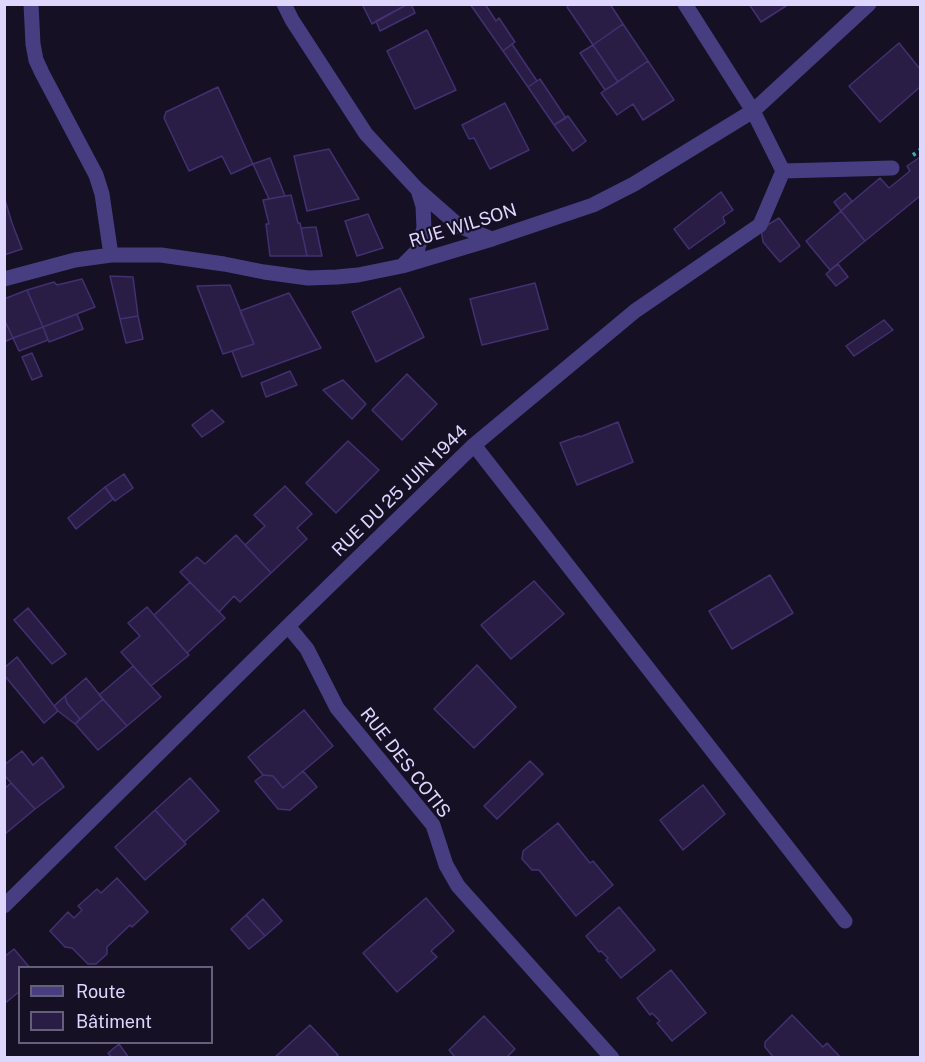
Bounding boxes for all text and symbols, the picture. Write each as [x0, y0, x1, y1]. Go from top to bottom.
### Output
street label: RUE WILSON [407, 199, 519, 253]
street label: RUE DU 25 JUIN 1944 [328, 421, 472, 561]
street label: RUE DES COTIS [355, 704, 455, 822]
legend [18, 966, 213, 1044]
text: Route [76, 981, 125, 1002]
text: Bâtiment [76, 1011, 152, 1032]

